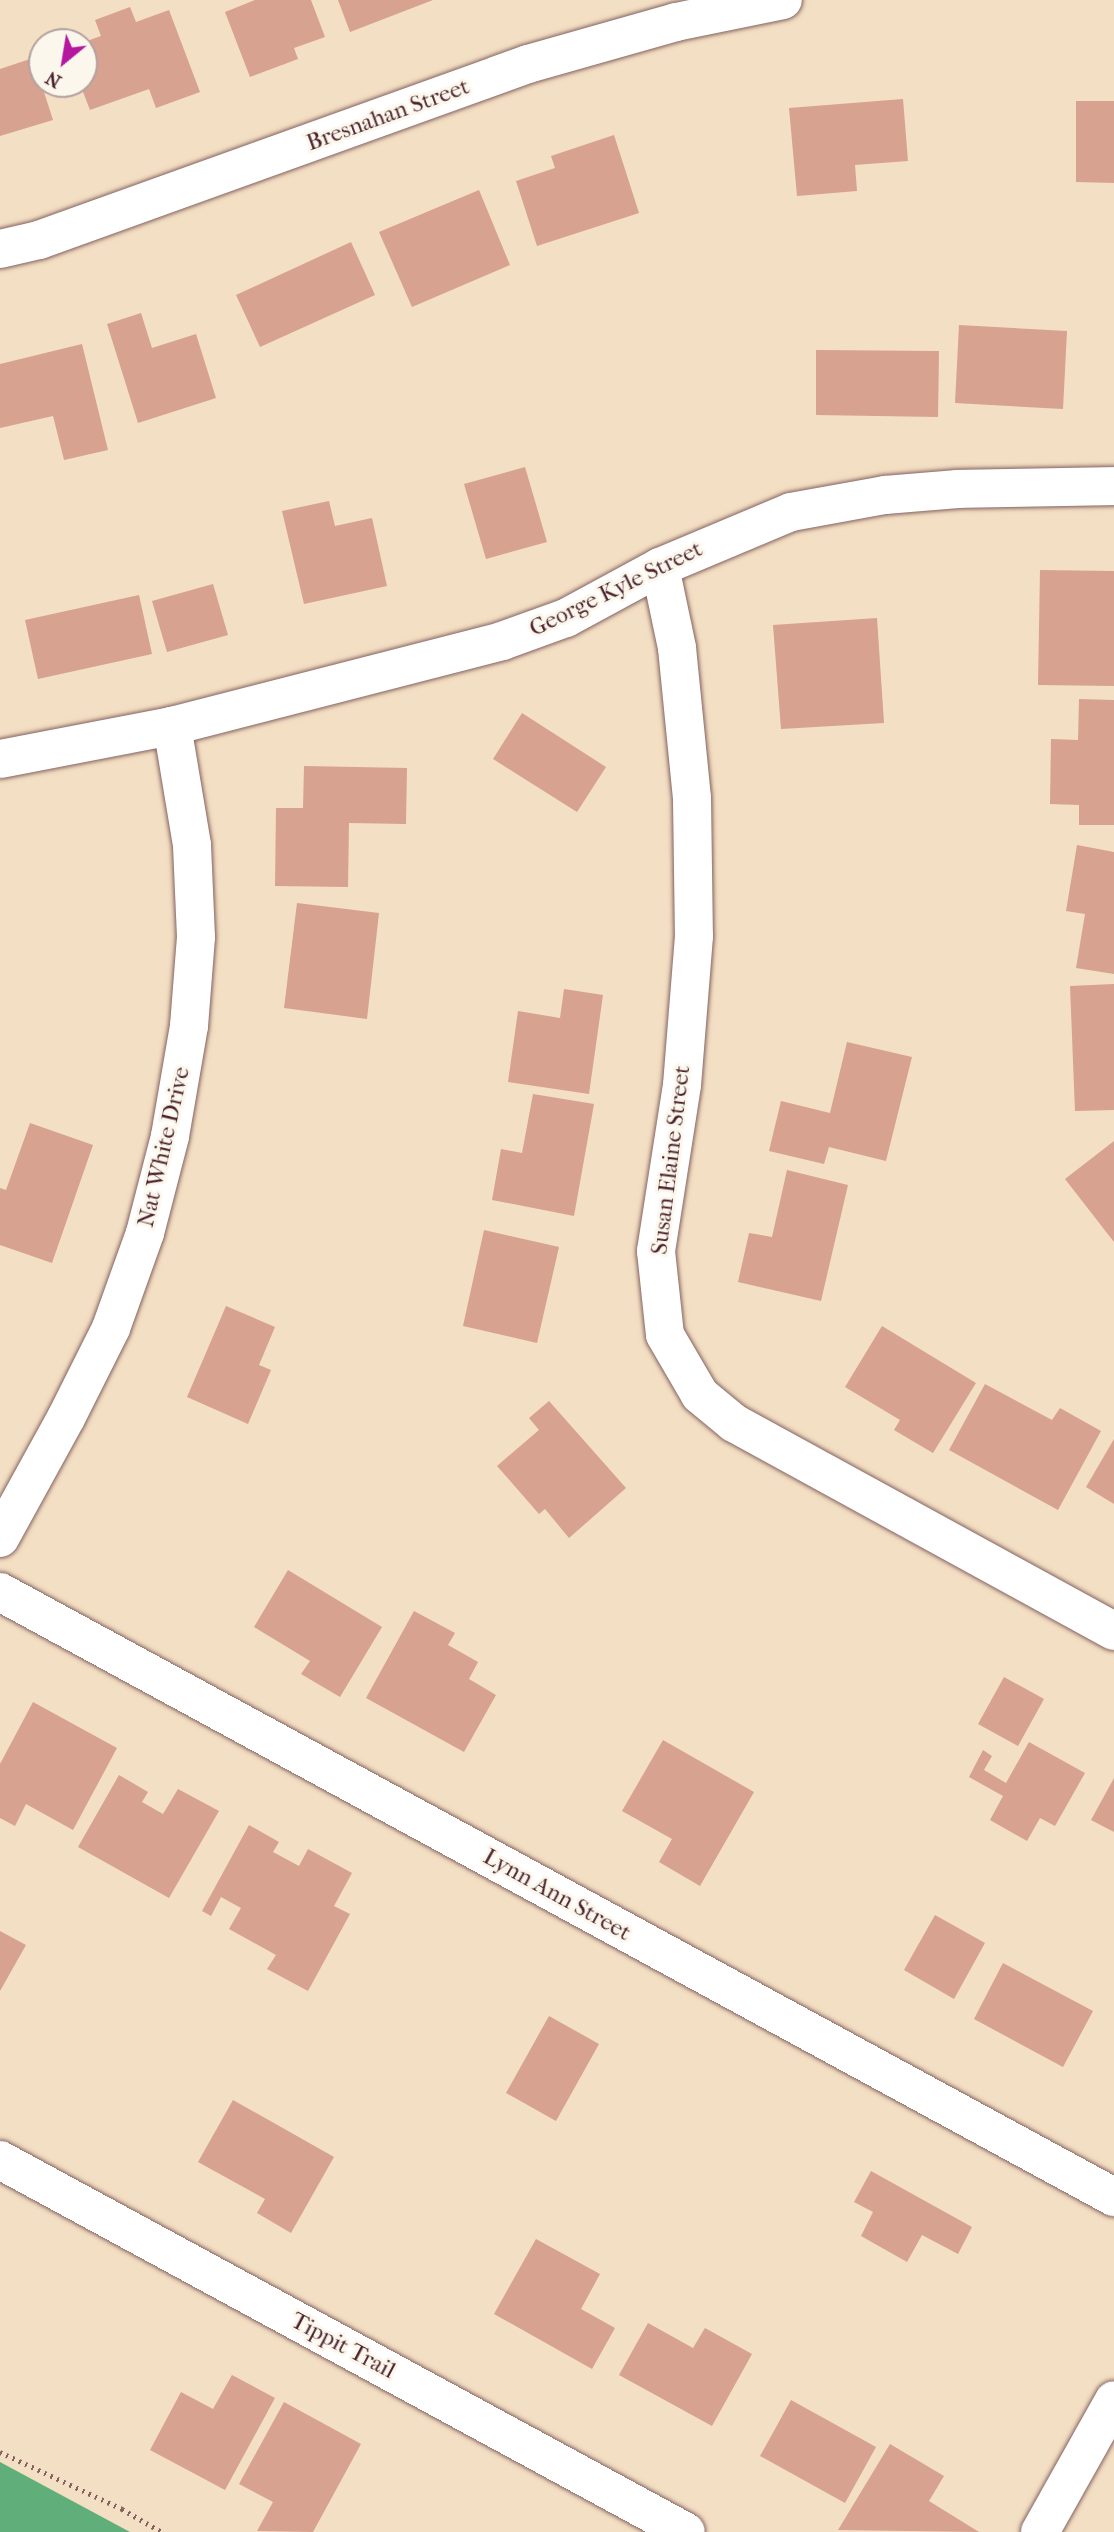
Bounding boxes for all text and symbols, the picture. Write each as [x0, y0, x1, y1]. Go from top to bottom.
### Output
north arrow [28, 28, 98, 98]
text: N [42, 66, 65, 93]
street label: Bresnahan Street [303, 73, 473, 157]
street label: George Kyle Street [525, 535, 707, 643]
street label: Nat White Drive [132, 1064, 196, 1230]
street label: Susan Elaine Street [646, 1064, 696, 1256]
street label: Lynn Ann Street [478, 1843, 636, 1947]
street label: Tippit Trail [286, 2307, 400, 2385]

